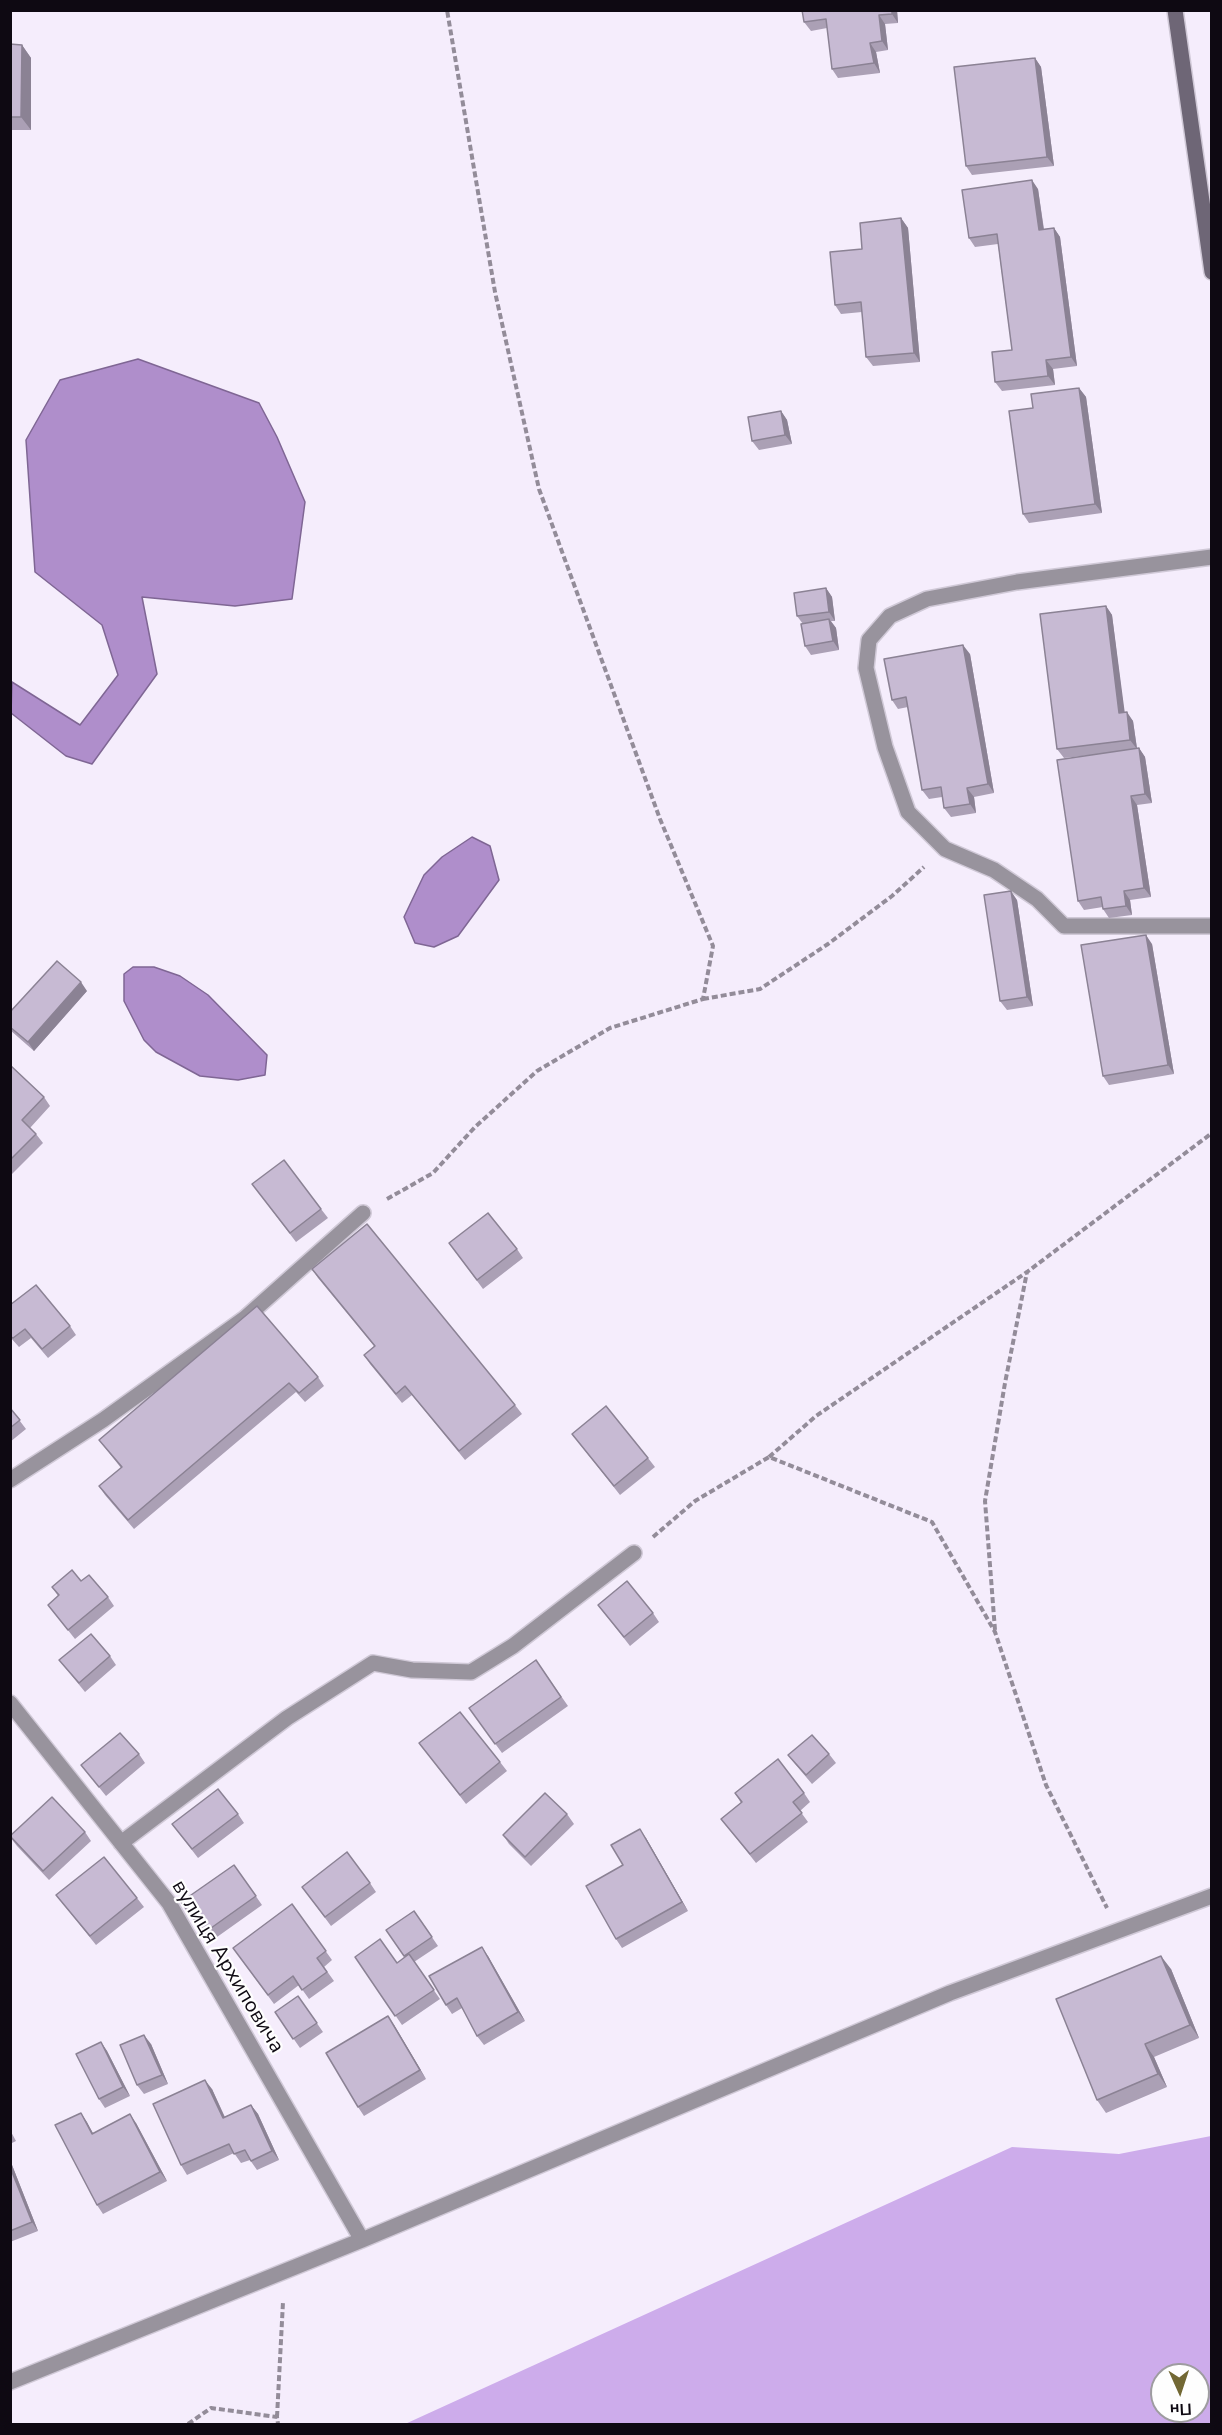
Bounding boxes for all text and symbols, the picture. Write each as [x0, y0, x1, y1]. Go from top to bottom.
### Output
street label: вулиця Архиповича [165, 1876, 289, 2058]
north arrow [1150, 2363, 1210, 2423]
text: Пн [1169, 2397, 1192, 2421]

